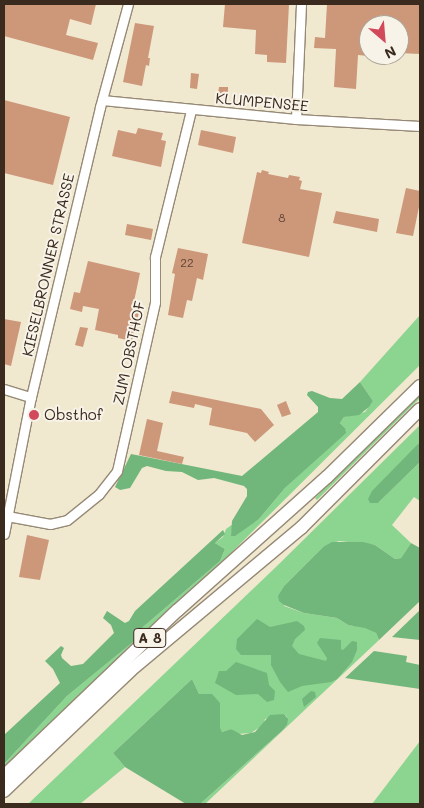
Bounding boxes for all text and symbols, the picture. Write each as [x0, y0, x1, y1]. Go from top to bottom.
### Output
north arrow [359, 15, 409, 65]
text: N [382, 42, 400, 64]
street label: KLUMPENSEE [215, 89, 309, 115]
street label: KIESELBRONNER STRASSE [18, 172, 78, 358]
house number: 8 [278, 211, 286, 225]
house number: 22 [180, 256, 194, 270]
street label: ZUM OBSTHOF [109, 299, 149, 407]
place label: Obsthof [44, 406, 103, 424]
marker: Obsthof [28, 409, 40, 421]
road number: A 8 [132, 626, 168, 650]

